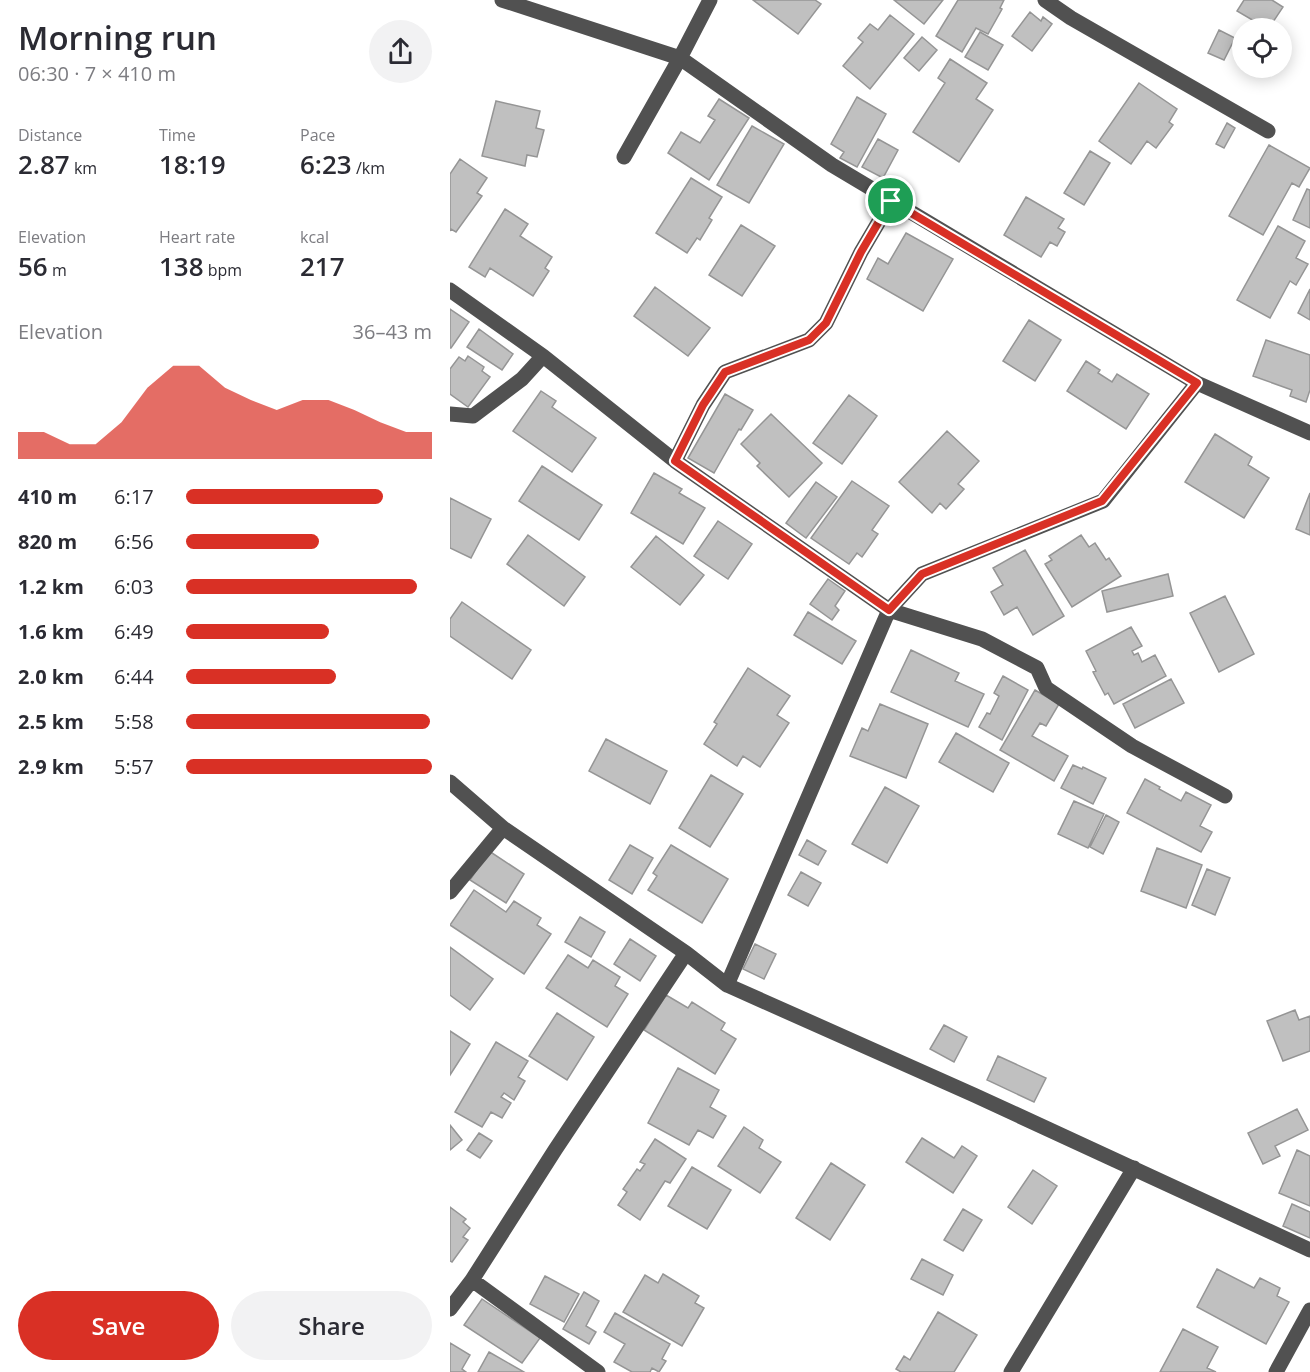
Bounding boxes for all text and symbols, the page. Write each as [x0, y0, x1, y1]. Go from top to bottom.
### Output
text: Morning run [18, 15, 217, 60]
map controls [1232, 18, 1292, 78]
button: locate [1232, 18, 1292, 78]
button: share [369, 20, 432, 83]
text: 06:30 · 7 × 410 m [18, 60, 176, 87]
text: Distance [18, 124, 82, 146]
text: Time [159, 124, 196, 146]
text: Pace [300, 124, 335, 146]
text: 2.87 [18, 146, 70, 182]
text: 18:19 [159, 146, 226, 182]
text: 6:23 [300, 146, 352, 182]
text: km [70, 157, 97, 179]
text: /km [352, 157, 385, 179]
pin [865, 175, 916, 226]
icon: arrive [874, 184, 907, 217]
text: Elevation [18, 226, 86, 248]
text: Heart rate [159, 226, 235, 248]
text: kcal [300, 226, 329, 248]
text: 56 [18, 248, 48, 284]
text: 138 [159, 248, 204, 284]
text: 217 [300, 248, 345, 284]
text: m [48, 259, 67, 281]
text: bpm [204, 259, 242, 281]
text: Elevation [18, 318, 103, 345]
text: 36–43 m [353, 318, 432, 345]
text: 410 m [18, 483, 77, 510]
text: 6:17 [114, 483, 154, 510]
text: 820 m [18, 528, 77, 555]
text: 6:56 [114, 528, 154, 555]
text: 1.2 km [18, 573, 84, 600]
text: 6:03 [114, 573, 154, 600]
text: 1.6 km [18, 618, 84, 645]
text: 6:49 [114, 618, 154, 645]
text: 2.0 km [18, 663, 84, 690]
text: 6:44 [114, 663, 154, 690]
text: 2.5 km [18, 708, 84, 735]
text: 5:58 [114, 708, 154, 735]
text: 2.9 km [18, 753, 84, 780]
text: 5:57 [114, 753, 154, 780]
button: Save [18, 1291, 219, 1360]
button: Share [231, 1291, 432, 1360]

